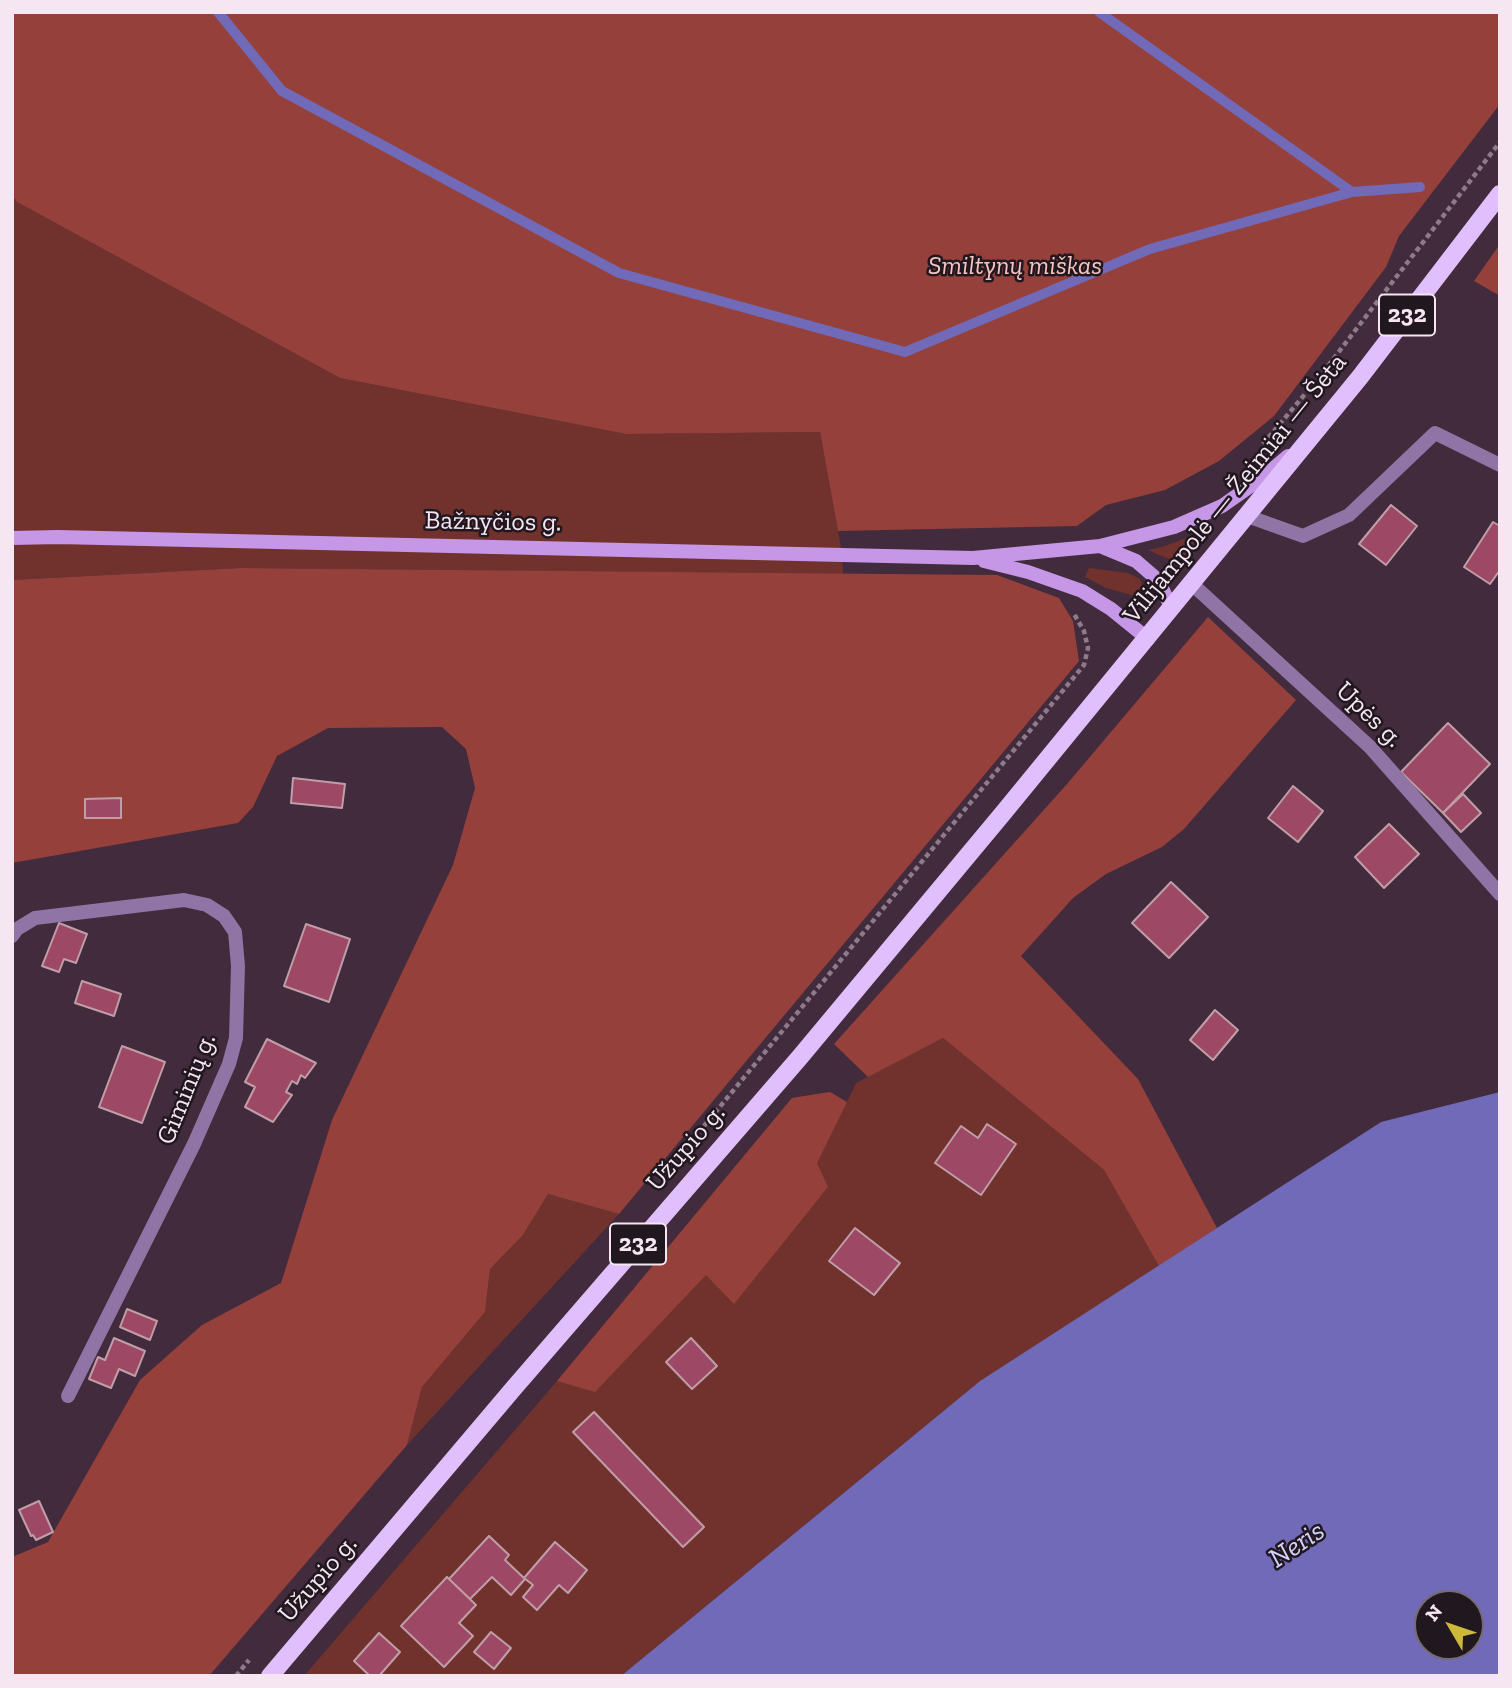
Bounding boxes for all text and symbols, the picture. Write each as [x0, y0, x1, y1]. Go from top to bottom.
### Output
park label: Smiltynų miškas [928, 251, 1102, 283]
road number: 232 [1379, 294, 1435, 336]
street label: Vilijampolė — Žeimiai — Šėta [1116, 348, 1354, 630]
street label: Bažnyčios g. [424, 505, 562, 539]
street label: Upės g. [1329, 676, 1409, 754]
street label: Giminių g. [151, 1029, 223, 1149]
street label: Užupio g. [640, 1098, 732, 1198]
road number: 232 [610, 1224, 666, 1264]
water label: Neris [1263, 1514, 1331, 1576]
street label: Užupio g. [272, 1529, 364, 1629]
north arrow [1414, 1590, 1484, 1660]
text: N [1420, 1600, 1447, 1626]

